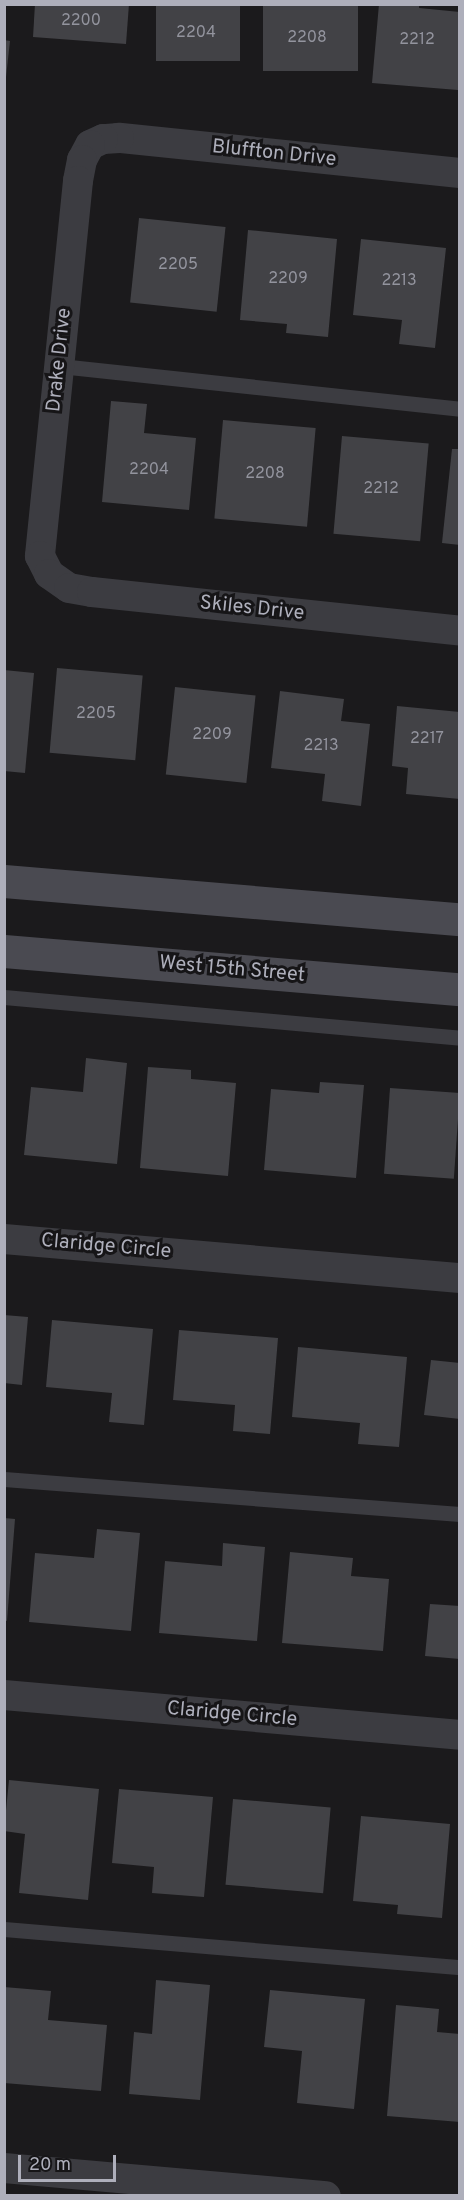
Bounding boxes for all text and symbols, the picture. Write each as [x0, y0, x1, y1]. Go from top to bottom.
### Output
house number: 2200 [61, 11, 101, 31]
house number: 2204 [176, 23, 216, 43]
house number: 2208 [287, 28, 327, 48]
house number: 2212 [399, 30, 435, 50]
street label: Bluffton Drive [211, 136, 337, 172]
house number: 2205 [158, 255, 198, 275]
house number: 2209 [268, 269, 308, 289]
house number: 2213 [381, 271, 417, 291]
street label: Drake Drive [43, 307, 77, 413]
house number: 2204 [129, 460, 169, 480]
house number: 2208 [245, 464, 285, 484]
house number: 2212 [363, 479, 399, 499]
street label: Skiles Drive [199, 592, 305, 626]
house number: 2205 [76, 704, 116, 724]
house number: 2209 [192, 725, 232, 745]
house number: 2217 [410, 729, 444, 749]
house number: 2213 [303, 736, 339, 756]
street label: West 15th Street [158, 952, 306, 988]
street label: Claridge Circle [40, 1229, 172, 1265]
street label: Claridge Circle [166, 1697, 298, 1733]
scale bar [21, 2143, 118, 2181]
text: 20 m [29, 2154, 71, 2177]

